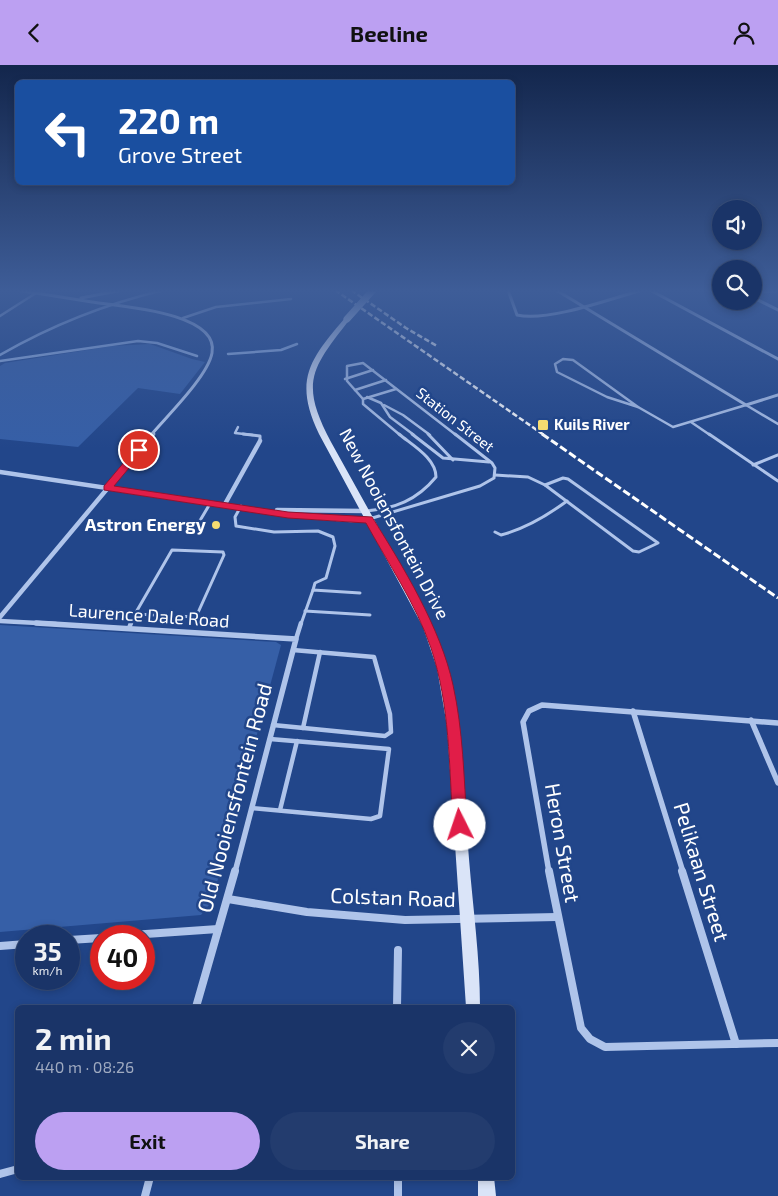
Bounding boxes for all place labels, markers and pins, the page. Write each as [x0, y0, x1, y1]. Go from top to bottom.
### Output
place label: Kuils River [554, 415, 630, 433]
marker: Kuils River [536, 418, 550, 432]
pin [118, 429, 160, 471]
place label: Astron Energy [85, 513, 207, 535]
marker: Astron Energy [210, 519, 222, 531]

